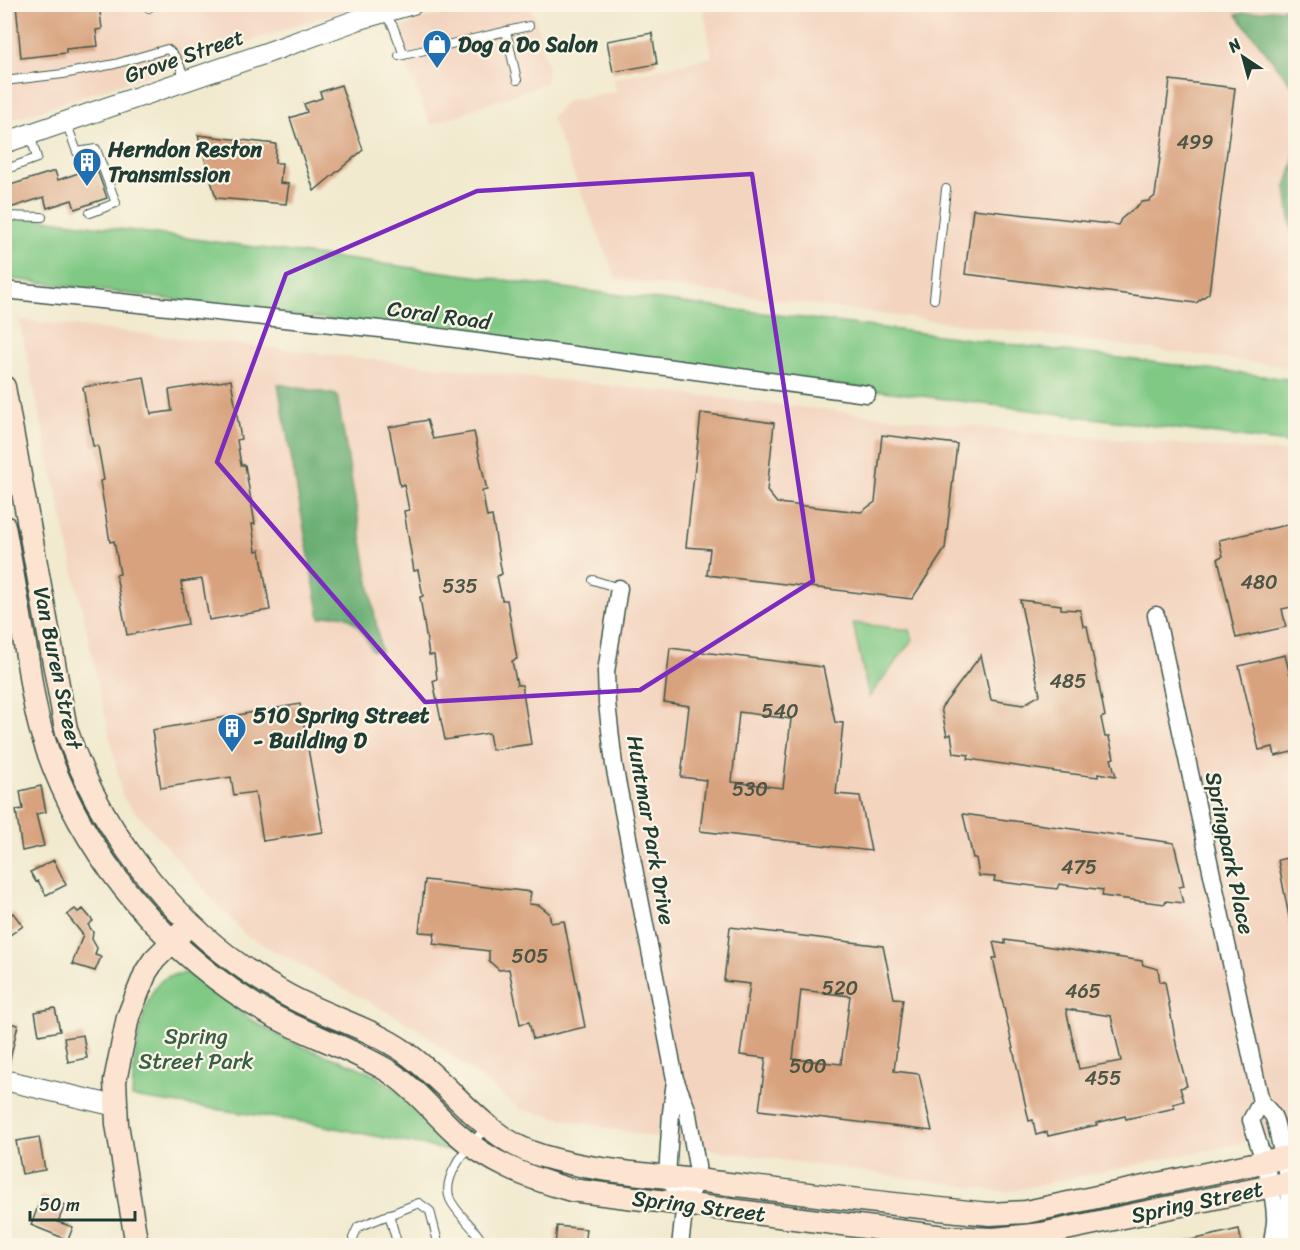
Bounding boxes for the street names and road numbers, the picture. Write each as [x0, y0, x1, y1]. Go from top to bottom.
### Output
street label: Grove Street [119, 17, 250, 95]
street label: Coral Road [385, 288, 495, 342]
street label: Van Buren Street [22, 583, 94, 754]
street label: Huntmar Park Drive [615, 732, 687, 928]
street label: Springpark Place [1194, 768, 1266, 938]
street label: Spring Street [1127, 1169, 1267, 1235]
street label: Spring Street [630, 1178, 768, 1234]

